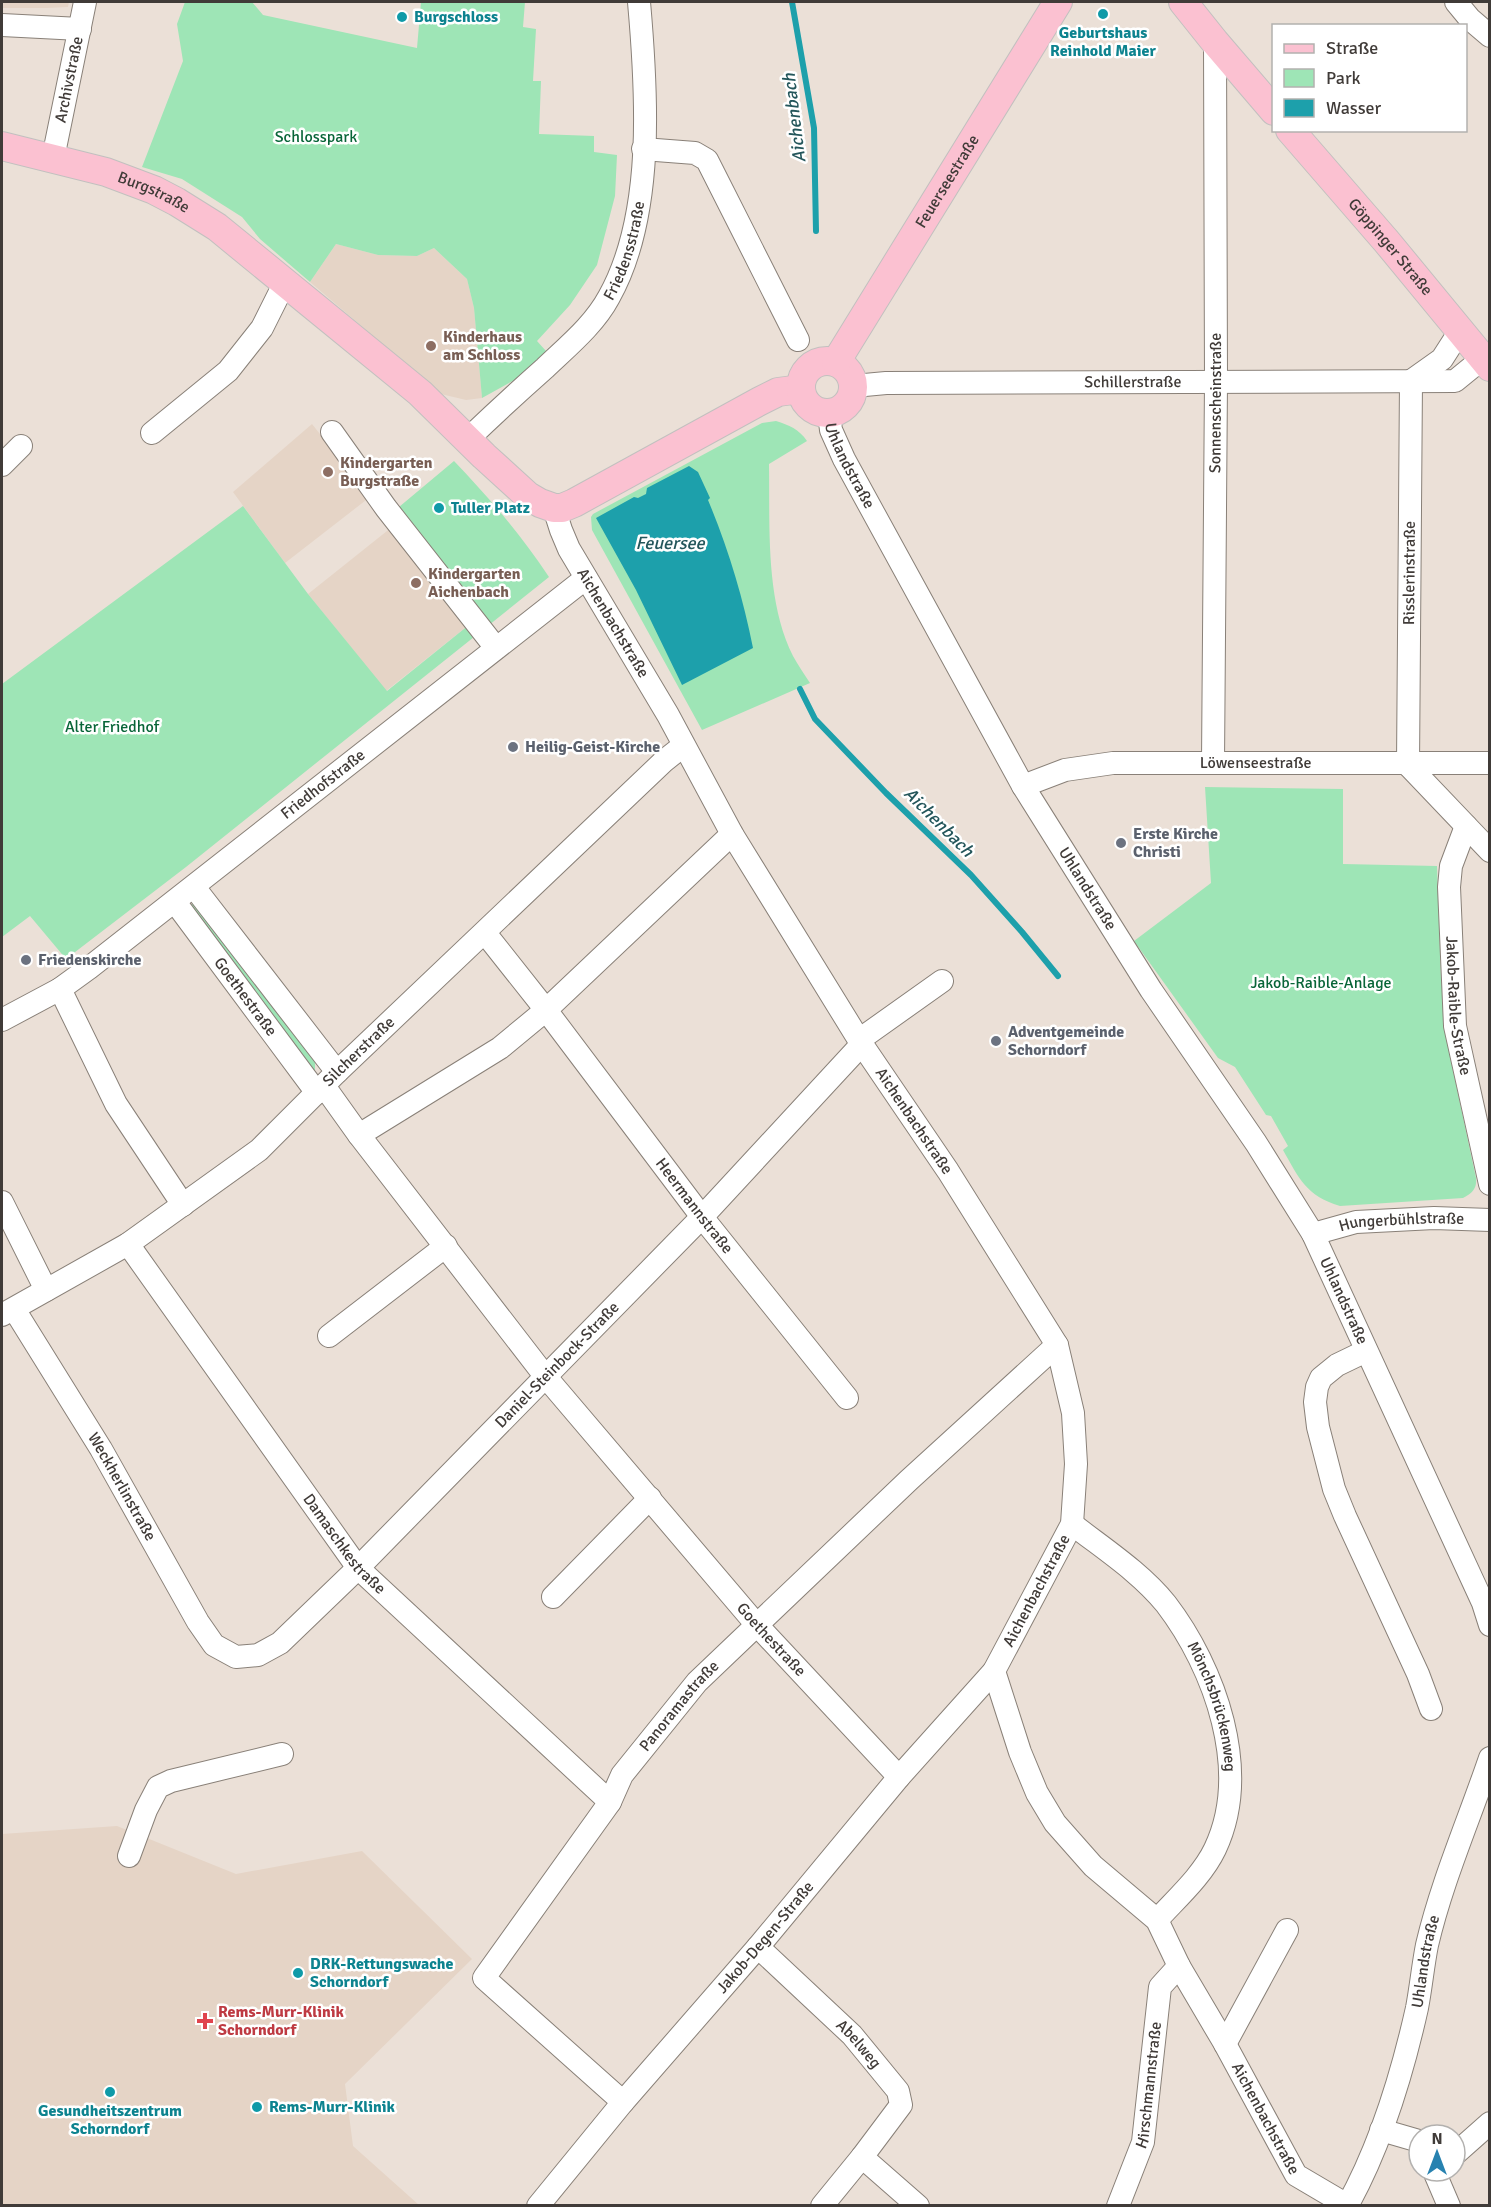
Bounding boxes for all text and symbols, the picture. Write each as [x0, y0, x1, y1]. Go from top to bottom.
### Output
place label: Burgschloss [414, 7, 498, 27]
marker: Geburtshaus Reinhold Maier [1096, 7, 1110, 21]
marker: Burgschloss [395, 10, 409, 24]
place label: Geburtshaus Reinhold Maier [1050, 23, 1157, 61]
legend [1272, 24, 1467, 132]
street label: Archivstraße [50, 35, 88, 125]
text: Straße [1326, 37, 1378, 59]
text: Park [1326, 67, 1361, 89]
water label: Aichenbach [777, 71, 810, 164]
text: Wasser [1326, 97, 1382, 119]
park label: Schlosspark [275, 127, 357, 147]
street label: Feuerseestraße [911, 131, 984, 232]
street label: Burgstraße [115, 167, 194, 217]
street label: Göppinger Straße [1344, 194, 1437, 300]
street label: Friedensstraße [599, 200, 649, 304]
place label: Kinderhaus am Schloss [443, 327, 522, 365]
street label: Sonnenscheinstraße [1205, 333, 1226, 473]
marker: Kinderhaus am Schloss [424, 339, 438, 353]
street label: Schillerstraße [1084, 372, 1181, 392]
street label: Uhlandstraße [820, 422, 879, 512]
place label: Kindergarten Burgstraße [340, 453, 433, 491]
marker: Kindergarten Burgstraße [321, 465, 335, 479]
place label: Tuller Platz [451, 498, 530, 518]
marker: Tuller Platz [432, 501, 446, 515]
street label: Risslerinstraße [1399, 521, 1420, 625]
water label: Feuersee [635, 532, 706, 554]
place label: Kindergarten Aichenbach [428, 564, 521, 602]
street label: Aichenbachstraße [572, 565, 654, 681]
marker: Kindergarten Aichenbach [409, 576, 423, 590]
park label: Alter Friedhof [65, 717, 160, 737]
place label: Heilig-Geist-Kirche [525, 737, 660, 757]
marker: Heilig-Geist-Kirche [506, 740, 520, 754]
street label: Friedhofstraße [277, 745, 369, 824]
street label: Löwenseestraße [1200, 753, 1311, 773]
water label: Aichenbach [899, 782, 979, 862]
place label: Erste Kirche Christi [1133, 824, 1218, 862]
marker: Erste Kirche Christi [1114, 836, 1128, 850]
street label: Uhlandstraße [1054, 844, 1121, 934]
street label: Jakob-Raible-Straße [1441, 936, 1476, 1077]
place label: Friedenskirche [38, 950, 141, 970]
marker: Friedenskirche [19, 953, 33, 967]
street label: Goethestraße [209, 953, 281, 1040]
park label: Jakob-Raible-Anlage [1250, 973, 1392, 993]
street label: Silcherstraße [318, 1012, 399, 1091]
place label: Adventgemeinde Schorndorf [1008, 1022, 1124, 1060]
marker: Adventgemeinde Schorndorf [989, 1034, 1003, 1048]
street label: Aichenbachstraße [871, 1064, 957, 1178]
street label: Heermannstraße [651, 1154, 738, 1258]
street label: Hungerbühlstraße [1336, 1208, 1465, 1236]
street label: Uhlandstraße [1315, 1254, 1373, 1348]
street label: Daniel-Steinbock-Straße [491, 1297, 623, 1432]
street label: Weckherlinstraße [83, 1429, 161, 1545]
street label: Damaschkestraße [298, 1490, 390, 1599]
street label: Aichenbachstraße [999, 1531, 1075, 1650]
street label: Goethestraße [732, 1598, 810, 1681]
street label: Mönchsbrückenweg [1183, 1638, 1240, 1772]
street label: Panoramastraße [635, 1656, 723, 1756]
street label: Jakob-Degen-Straße [712, 1877, 818, 1997]
street label: Uhlandstraße [1407, 1913, 1444, 2010]
place label: DRK-Rettungswache Schorndorf [310, 1954, 453, 1992]
marker: DRK-Rettungswache Schorndorf [291, 1966, 305, 1980]
place label: Rems-Murr-Klinik Schorndorf [218, 2002, 344, 2040]
marker: Rems-Murr-Klinik Schorndorf [196, 2012, 214, 2030]
street label: Abelweg [832, 2015, 885, 2073]
street label: Hirschmannstraße [1131, 2021, 1166, 2152]
street label: Aichenbachstraße [1227, 2059, 1304, 2178]
marker: Gesundheitszentrum Schorndorf [103, 2085, 117, 2099]
place label: Rems-Murr-Klinik [269, 2097, 395, 2117]
marker: Rems-Murr-Klinik [250, 2100, 264, 2114]
place label: Gesundheitszentrum Schorndorf [38, 2101, 182, 2139]
north arrow [1407, 2123, 1467, 2183]
text: N [1431, 2129, 1443, 2149]

